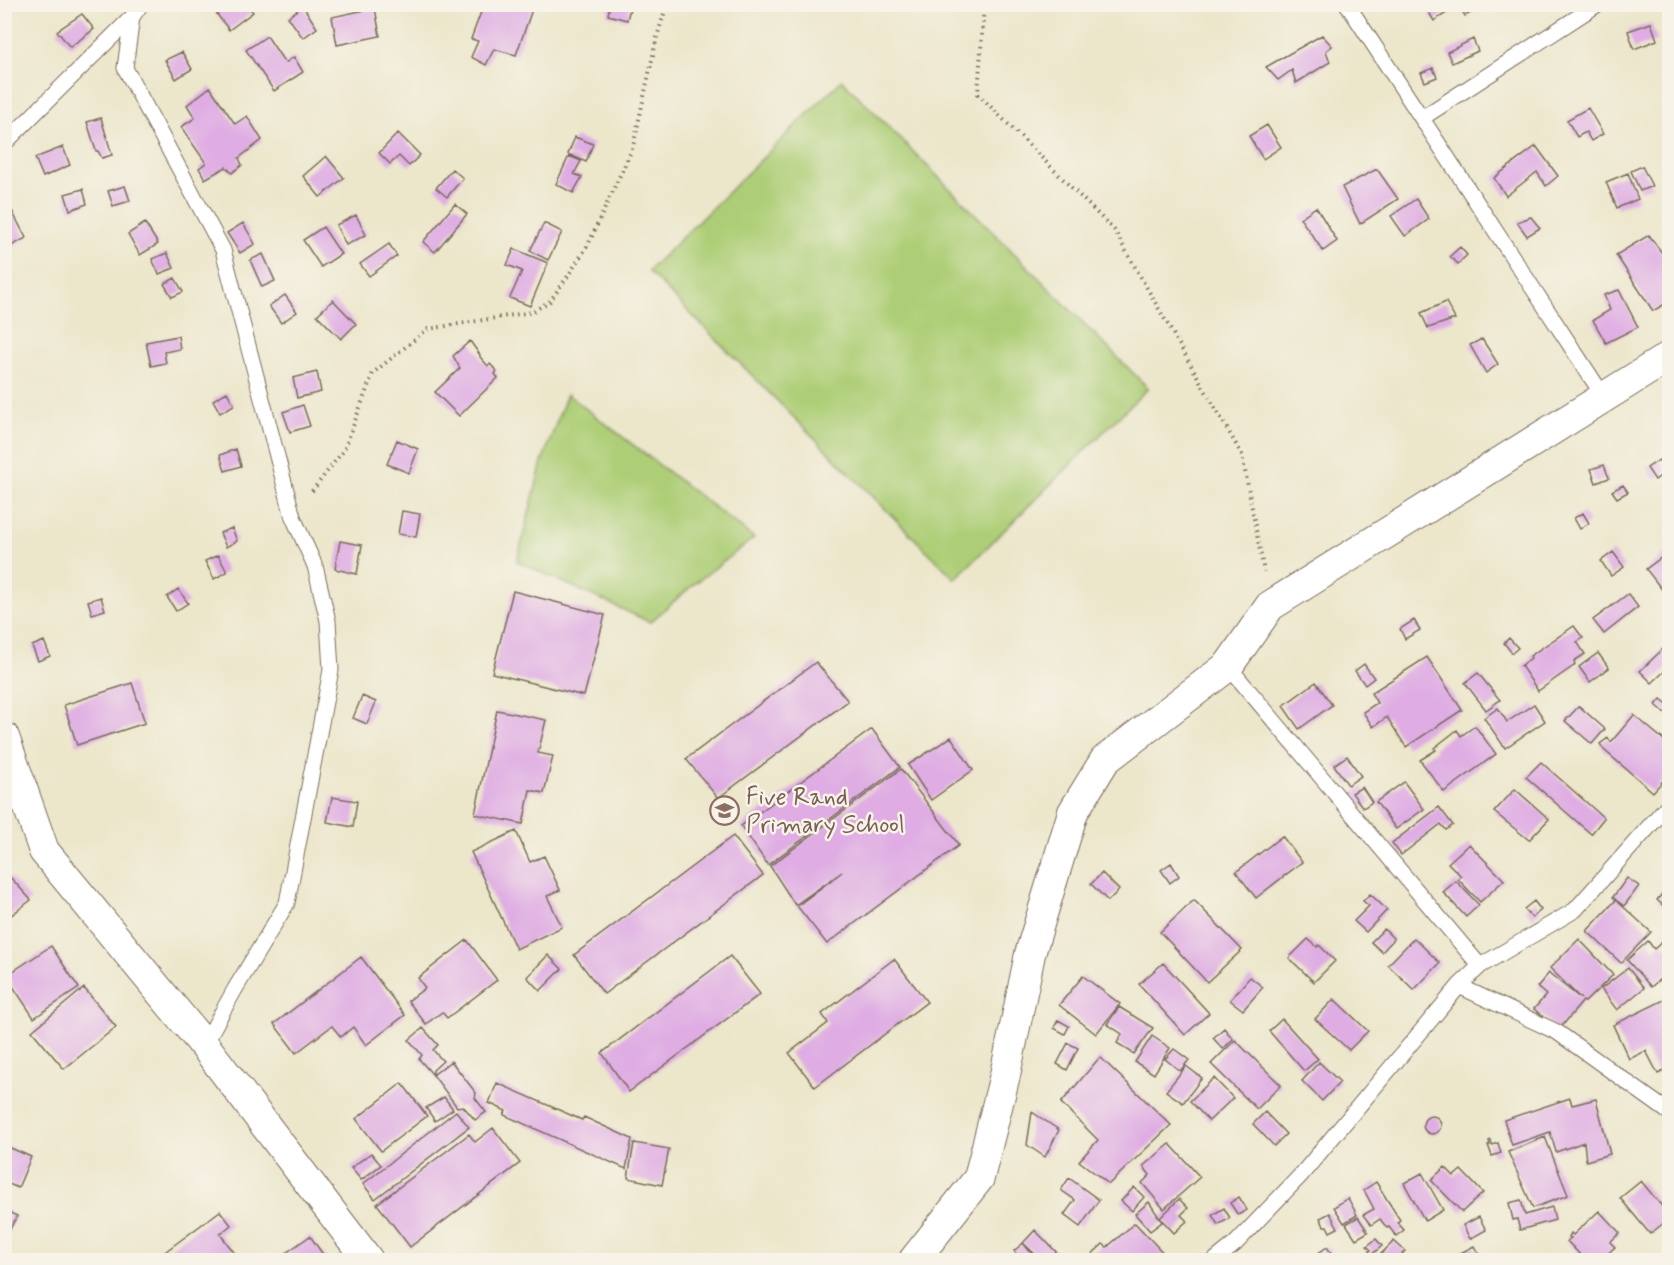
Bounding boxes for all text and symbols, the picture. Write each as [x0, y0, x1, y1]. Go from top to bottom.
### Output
place label: Five Rand Primary School [746, 782, 905, 841]
school or university icon: Five Rand Primary School [709, 794, 741, 826]

